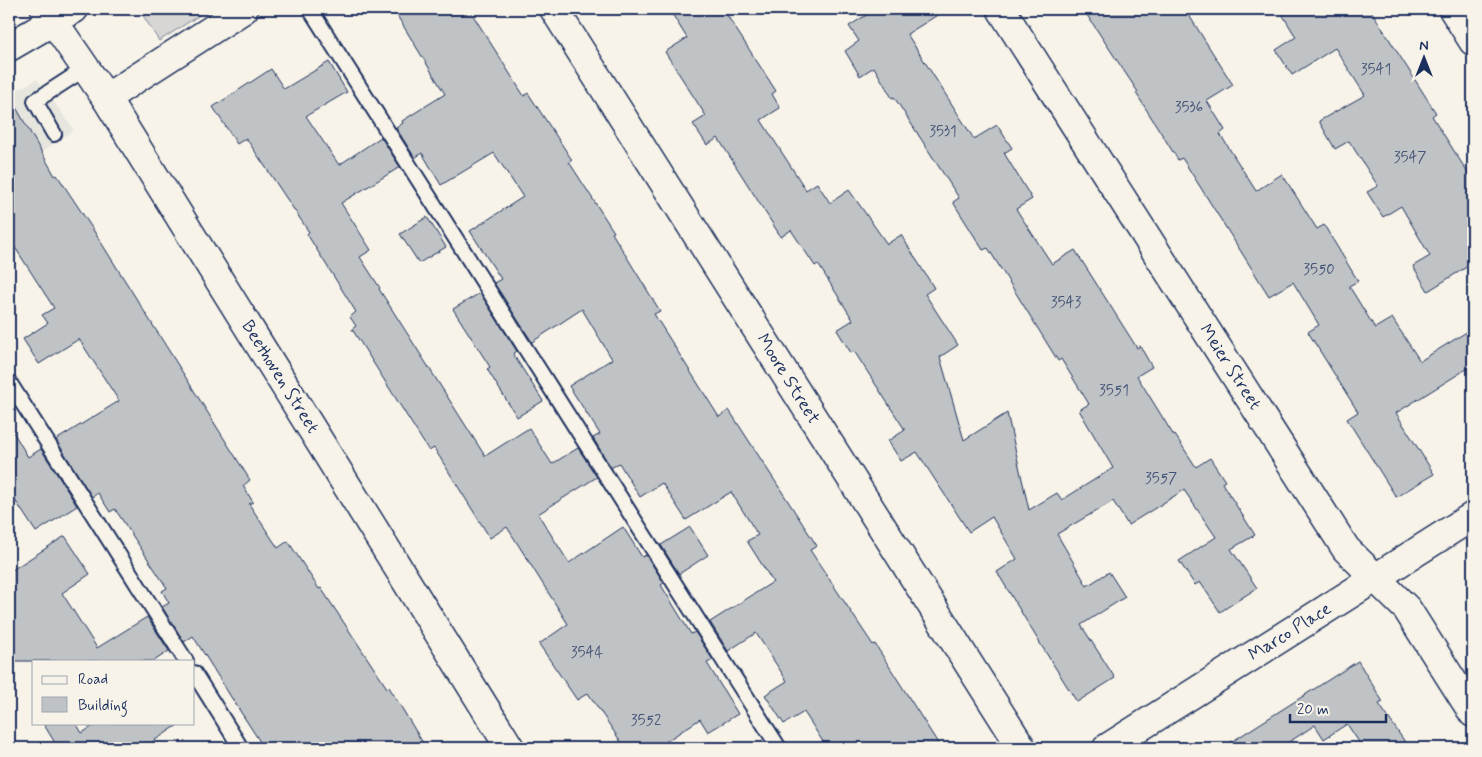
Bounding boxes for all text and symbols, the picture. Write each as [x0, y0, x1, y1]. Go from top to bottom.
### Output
north arrow [1400, 32, 1450, 82]
text: N [1419, 37, 1429, 55]
house number: 3541 [1361, 60, 1391, 80]
house number: 3536 [1175, 98, 1204, 118]
house number: 3531 [929, 122, 957, 142]
house number: 3547 [1394, 148, 1426, 168]
house number: 3550 [1303, 260, 1335, 280]
house number: 3543 [1051, 293, 1081, 313]
street label: Beethoven Street [236, 316, 325, 438]
street label: Meier Street [1193, 319, 1267, 415]
street label: Moore Street [751, 329, 825, 429]
house number: 3551 [1099, 381, 1129, 401]
house number: 3557 [1145, 469, 1177, 489]
street label: Marco Place [1244, 597, 1336, 667]
house number: 3544 [571, 643, 603, 663]
legend [32, 660, 195, 724]
text: Road [78, 670, 108, 690]
scale bar [1290, 692, 1386, 724]
text: Building [78, 696, 128, 717]
text: 20 m [1297, 700, 1329, 720]
house number: 3552 [631, 711, 661, 731]

